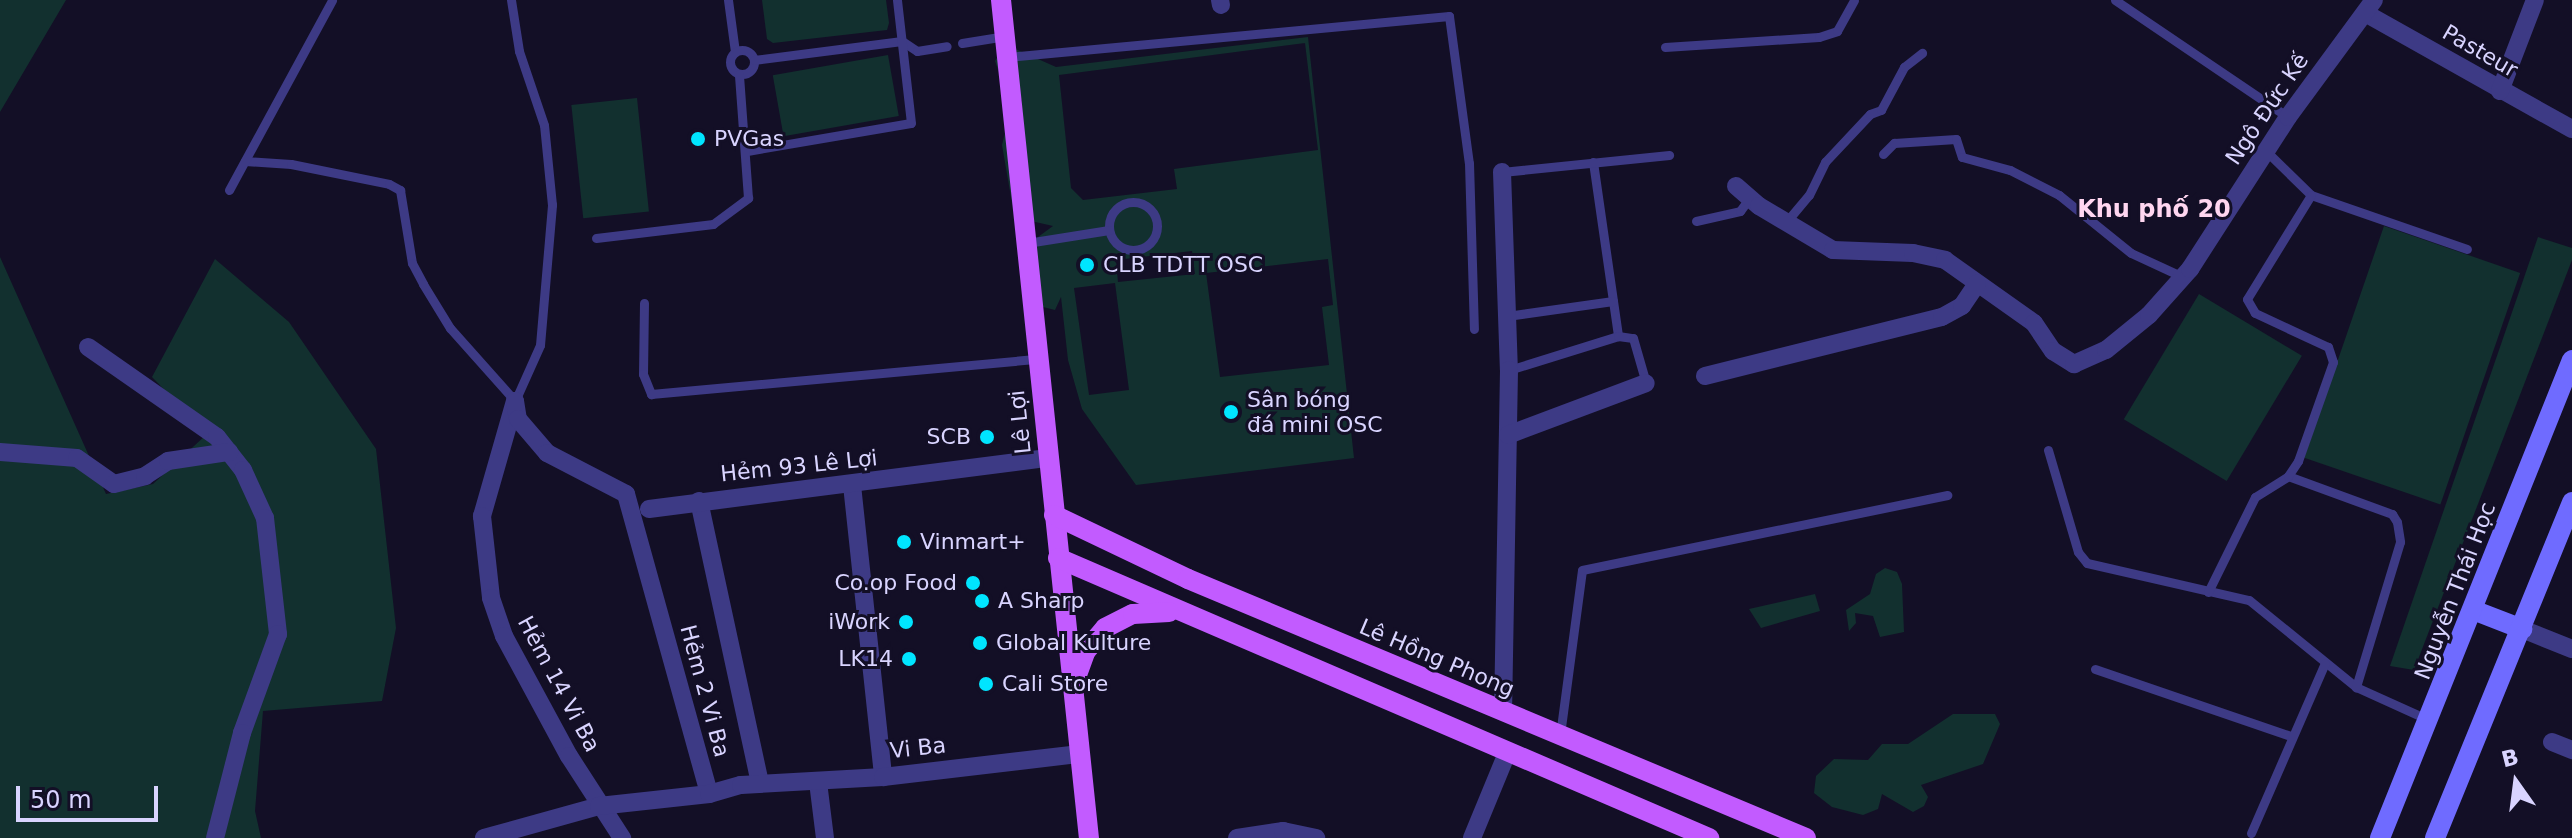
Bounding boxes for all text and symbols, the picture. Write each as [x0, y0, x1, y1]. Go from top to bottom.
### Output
street label: Pasteur [2438, 19, 2522, 83]
street label: Ngô Đức Kế [2220, 48, 2314, 170]
place label: PVGas [714, 126, 784, 152]
marker: PVGas [689, 130, 707, 148]
district label: Khu phố 20 [2077, 196, 2231, 224]
place label: CLB TDTT OSC [1103, 252, 1263, 278]
marker: CLB TDTT OSC [1078, 256, 1096, 274]
place label: Sân bóng đá mini OSC [1247, 386, 1383, 438]
street label: Lê Lợi [1004, 389, 1036, 455]
marker: Sân bóng đá mini OSC [1222, 403, 1240, 421]
place label: SCB [927, 424, 971, 450]
marker: SCB [978, 428, 996, 446]
street label: Hẻm 93 Lê Lợi [719, 445, 879, 487]
street label: Nguyễn Thái Học [2409, 499, 2501, 683]
place label: Vinmart+ [920, 529, 1026, 555]
marker: Vinmart+ [895, 533, 913, 551]
place label: Co.op Food [834, 570, 957, 596]
marker: Co.op Food [964, 574, 982, 592]
place label: A Sharp [998, 588, 1084, 614]
marker: A Sharp [973, 592, 991, 610]
place label: iWork [828, 609, 890, 635]
street label: Hẻm 14 Vi Ba [512, 612, 606, 756]
marker: iWork [897, 613, 915, 631]
street label: Lê Hồng Phong [1355, 613, 1519, 703]
street label: Hẻm 2 Vi Ba [675, 622, 735, 760]
place label: Global Kulture [996, 630, 1151, 656]
marker: Global Kulture [971, 634, 989, 652]
place label: LK14 [838, 646, 893, 672]
marker: LK14 [900, 650, 918, 668]
place label: Cali Store [1002, 671, 1108, 697]
marker: Cali Store [977, 675, 995, 693]
street label: Vi Ba [889, 732, 947, 764]
north arrow [2476, 742, 2556, 822]
text: B [2499, 744, 2521, 772]
scale bar [20, 770, 162, 820]
text: 50 m [30, 786, 92, 814]

